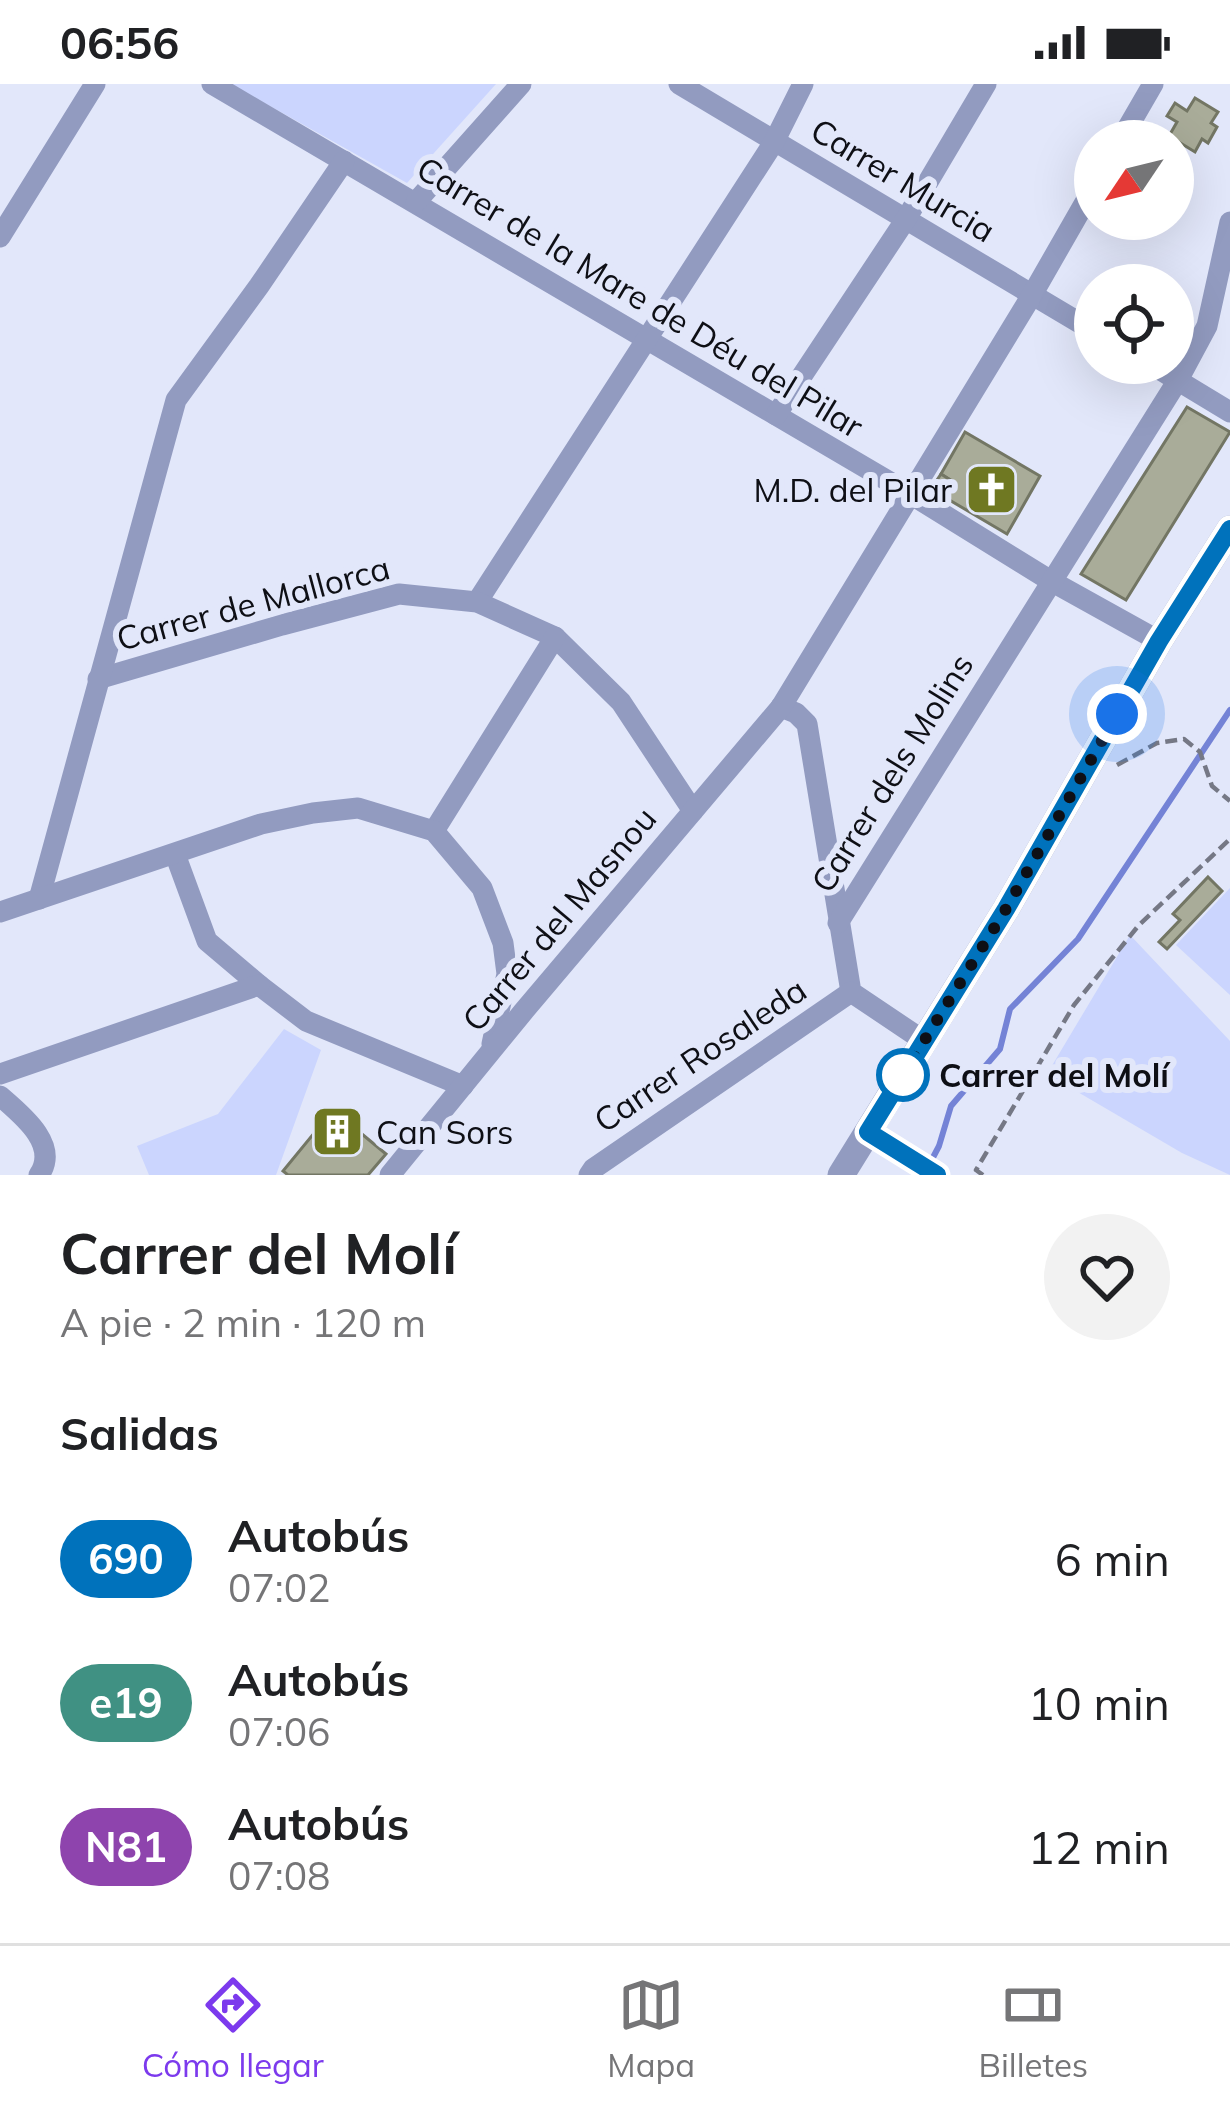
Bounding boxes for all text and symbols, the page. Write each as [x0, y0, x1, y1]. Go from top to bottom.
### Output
text: 06:56 [60, 14, 179, 70]
street label: Carrer Murcia [804, 109, 1003, 251]
north arrow [1074, 120, 1194, 240]
map controls [1074, 120, 1194, 384]
street label: Carrer de la Mare de Déu del Pilar [410, 147, 871, 446]
button: locate [1074, 264, 1194, 384]
church icon: M.D. del Pilar [963, 462, 1019, 518]
place label: M.D. del Pilar [753, 469, 952, 510]
street label: Carrer de Mallorca [112, 546, 394, 659]
street label: Carrer dels Molins [802, 646, 981, 899]
your location [1087, 684, 1147, 744]
street label: Carrer del Masnou [453, 798, 664, 1039]
street label: Carrer Rosaleda [586, 969, 814, 1141]
marker: Carrer del Molí [878, 1050, 928, 1100]
place label: Carrer del Molí [939, 1054, 1171, 1095]
building icon: Can Sors [309, 1104, 365, 1160]
place label: Can Sors [376, 1111, 513, 1152]
button: heart [1044, 1214, 1170, 1340]
text: Carrer del Molí [60, 1217, 457, 1288]
text: A pie · 2 min · 120 m [60, 1298, 426, 1347]
text: Salidas [60, 1405, 219, 1461]
text: Autobús [228, 1507, 409, 1563]
text: 6 min [1055, 1531, 1170, 1587]
text: 690 [88, 1532, 164, 1585]
text: 07:02 [228, 1563, 331, 1612]
text: Autobús [228, 1651, 409, 1707]
text: 10 min [1028, 1675, 1170, 1731]
text: e19 [89, 1676, 163, 1729]
text: 07:06 [228, 1707, 331, 1756]
text: Autobús [228, 1795, 409, 1851]
text: 12 min [1028, 1819, 1170, 1875]
text: N81 [85, 1820, 167, 1873]
text: 07:08 [228, 1851, 331, 1900]
tab: Cómo llegar [142, 1972, 324, 2085]
tab: Mapa [607, 1972, 695, 2085]
tab: Billetes [979, 1972, 1088, 2085]

